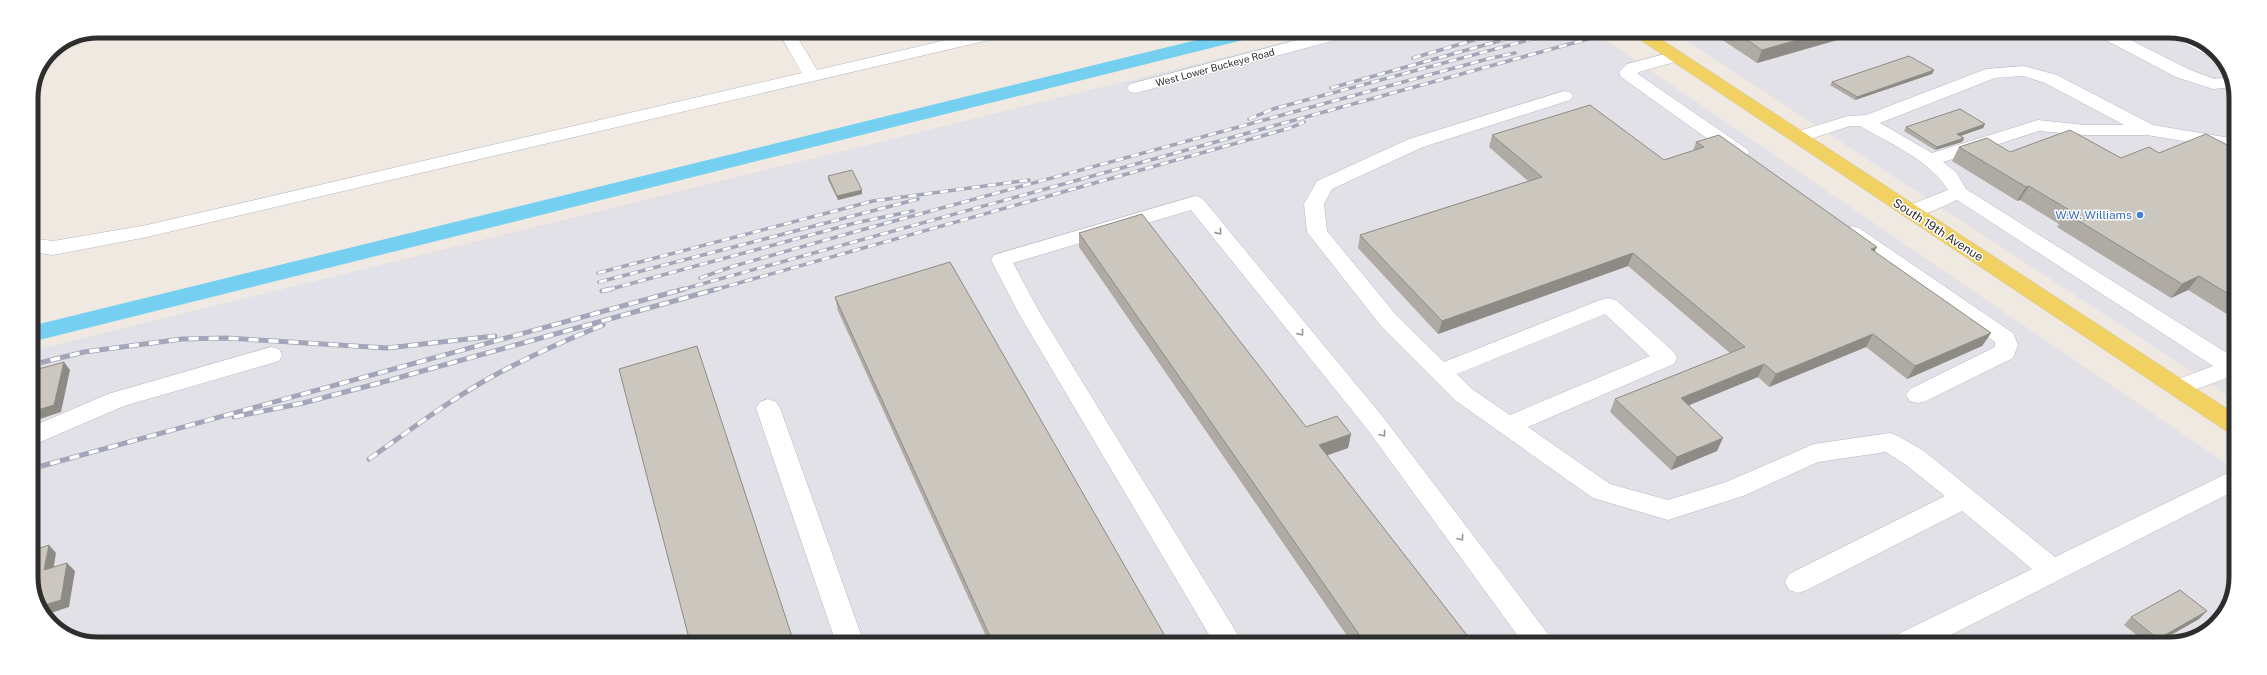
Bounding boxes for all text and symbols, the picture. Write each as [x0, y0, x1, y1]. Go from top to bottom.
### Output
street label: West Lower Buckeye Road [1154, 45, 1276, 89]
street label: South 19th Avenue [1890, 196, 1986, 264]
place label: W.W. Williams [2055, 208, 2132, 222]
marker: W.W. Williams [2135, 210, 2145, 220]
one-way arrow [1215, 228, 1222, 235]
one-way arrow [1297, 329, 1304, 336]
one-way arrow [1378, 430, 1385, 437]
one-way arrow [1456, 534, 1463, 541]

